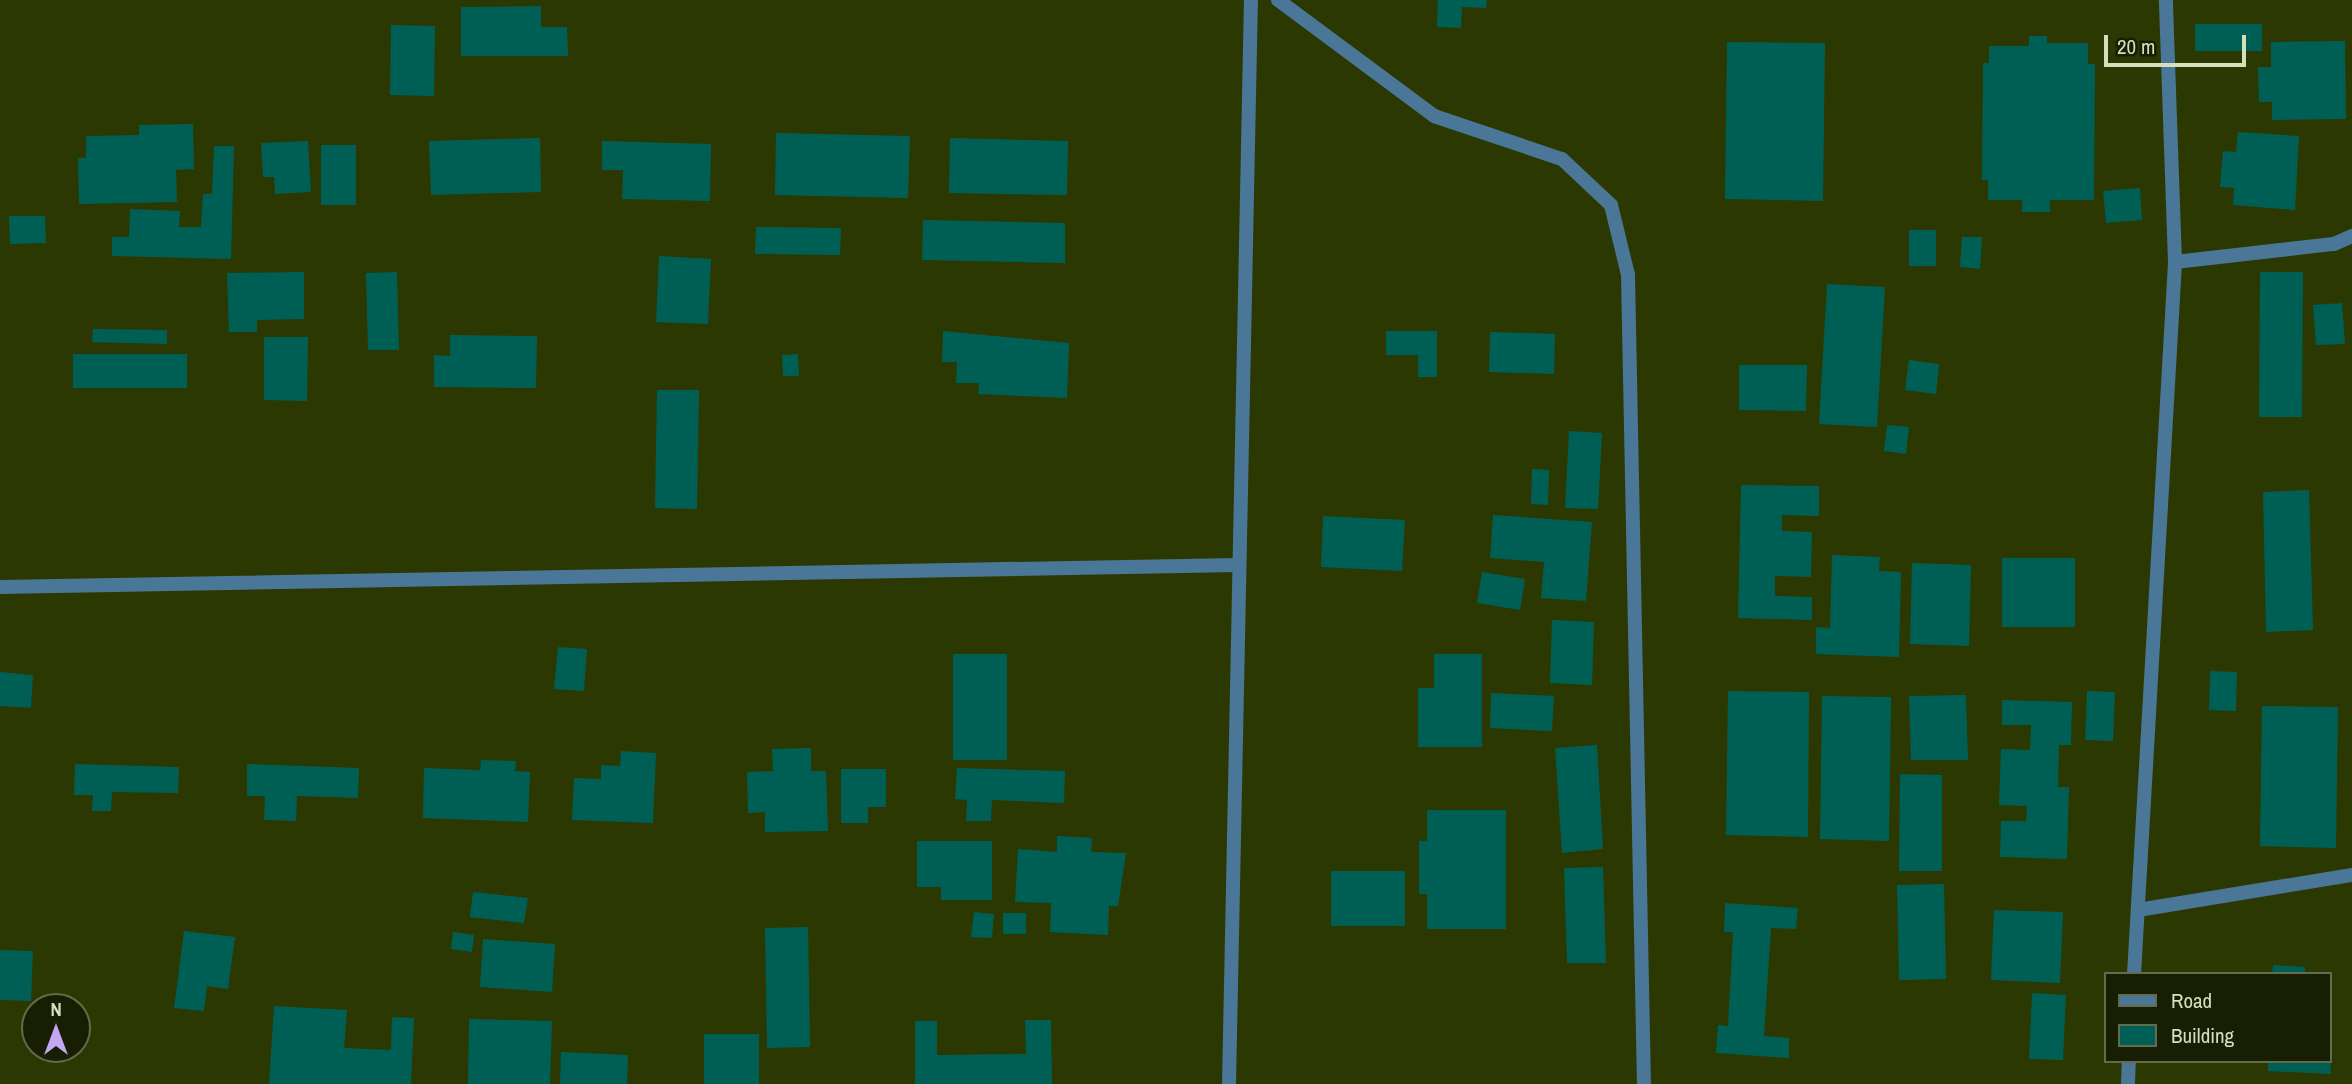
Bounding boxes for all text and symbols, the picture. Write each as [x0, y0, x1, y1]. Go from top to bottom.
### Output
scale bar [2107, 21, 2249, 65]
text: 20 m [2117, 32, 2155, 61]
legend [2104, 972, 2331, 1063]
text: Road [2171, 986, 2212, 1015]
north arrow [21, 993, 91, 1063]
text: N [50, 996, 62, 1022]
text: Building [2171, 1021, 2234, 1050]

